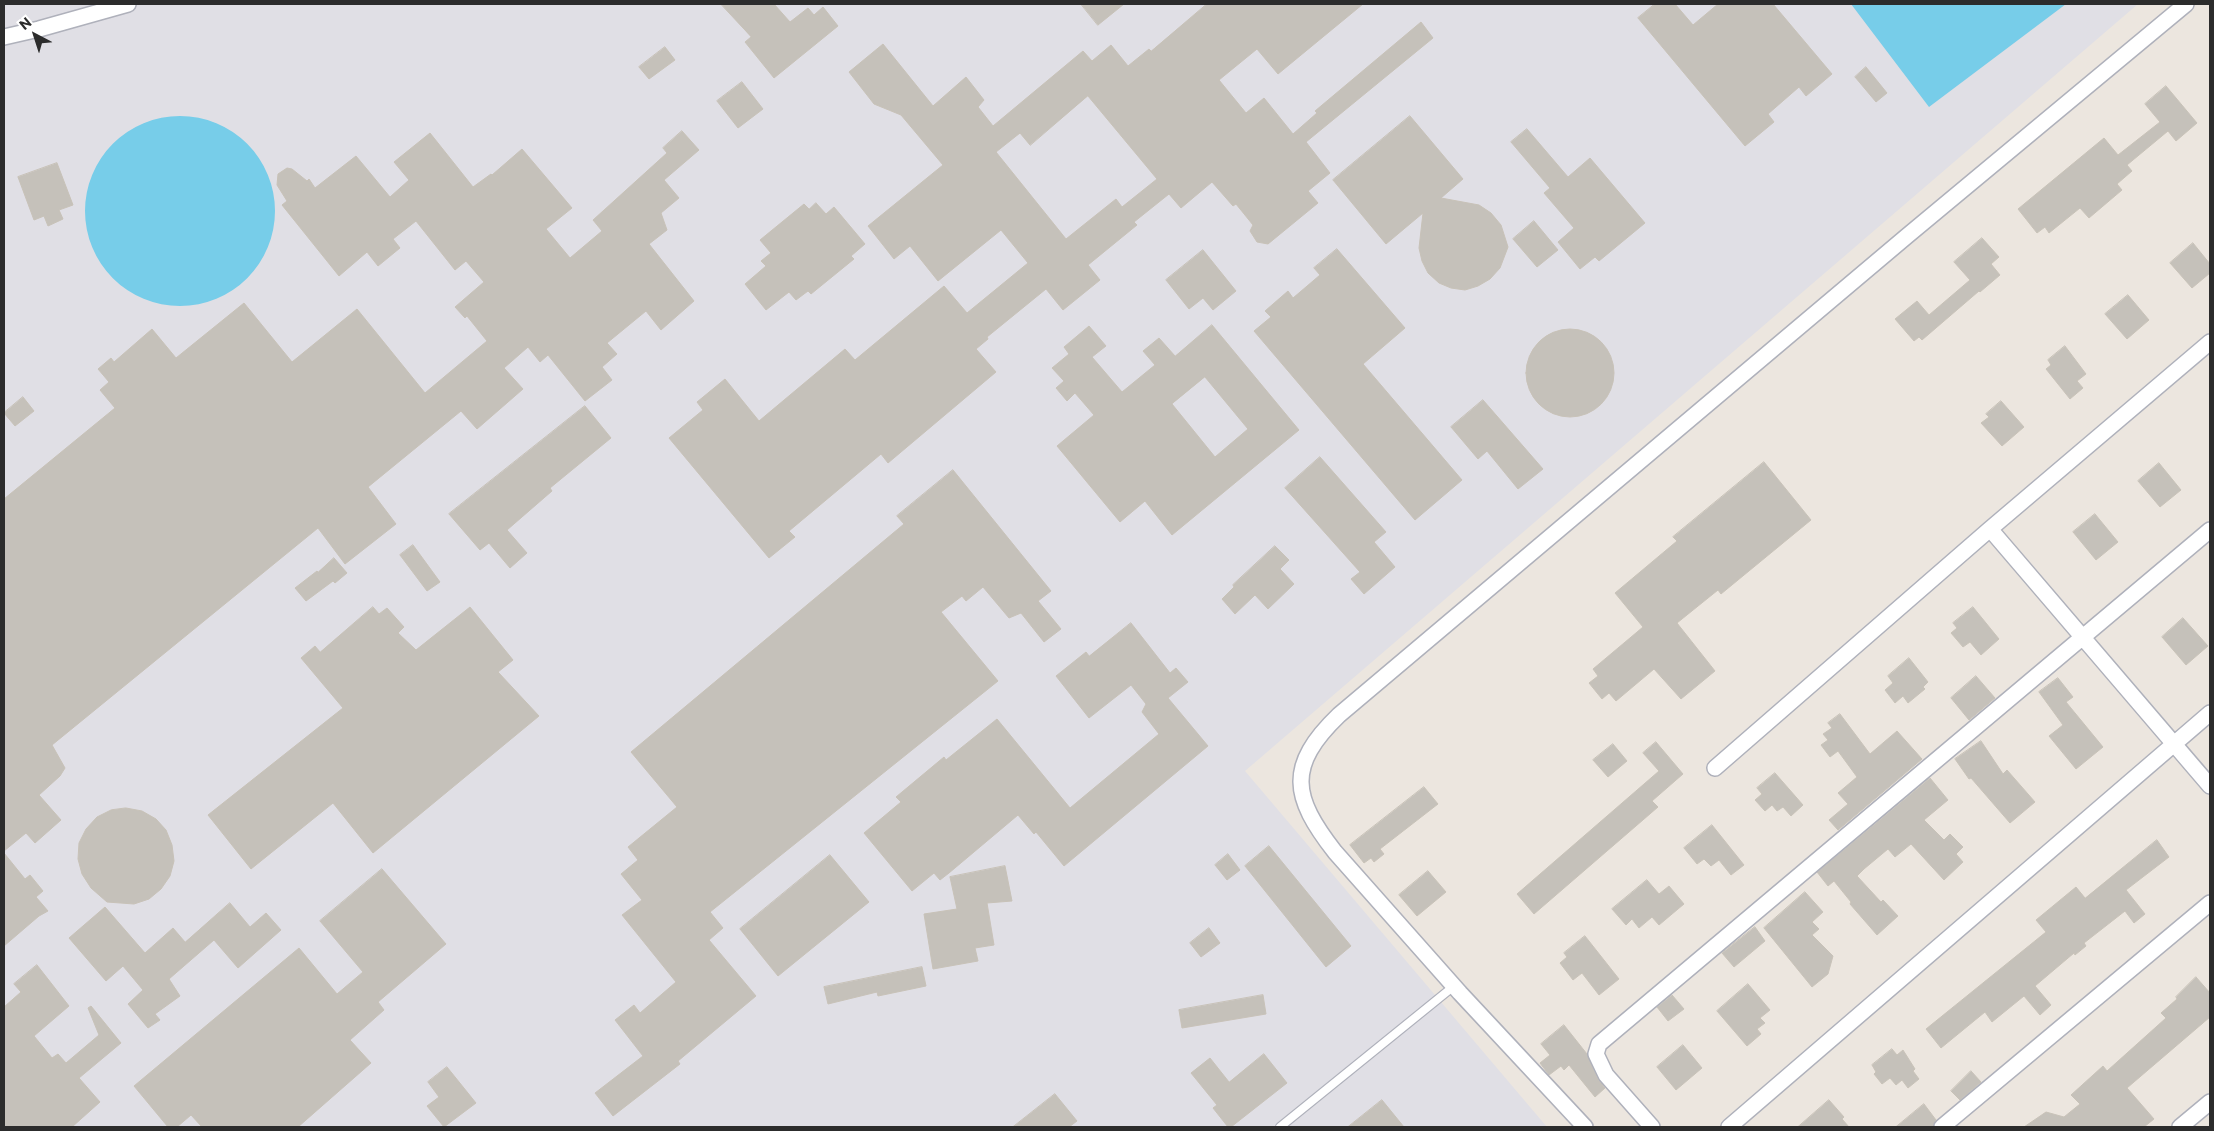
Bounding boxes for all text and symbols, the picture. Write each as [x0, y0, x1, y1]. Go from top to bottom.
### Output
north arrow [10, 10, 60, 60]
text: N [16, 13, 35, 33]

